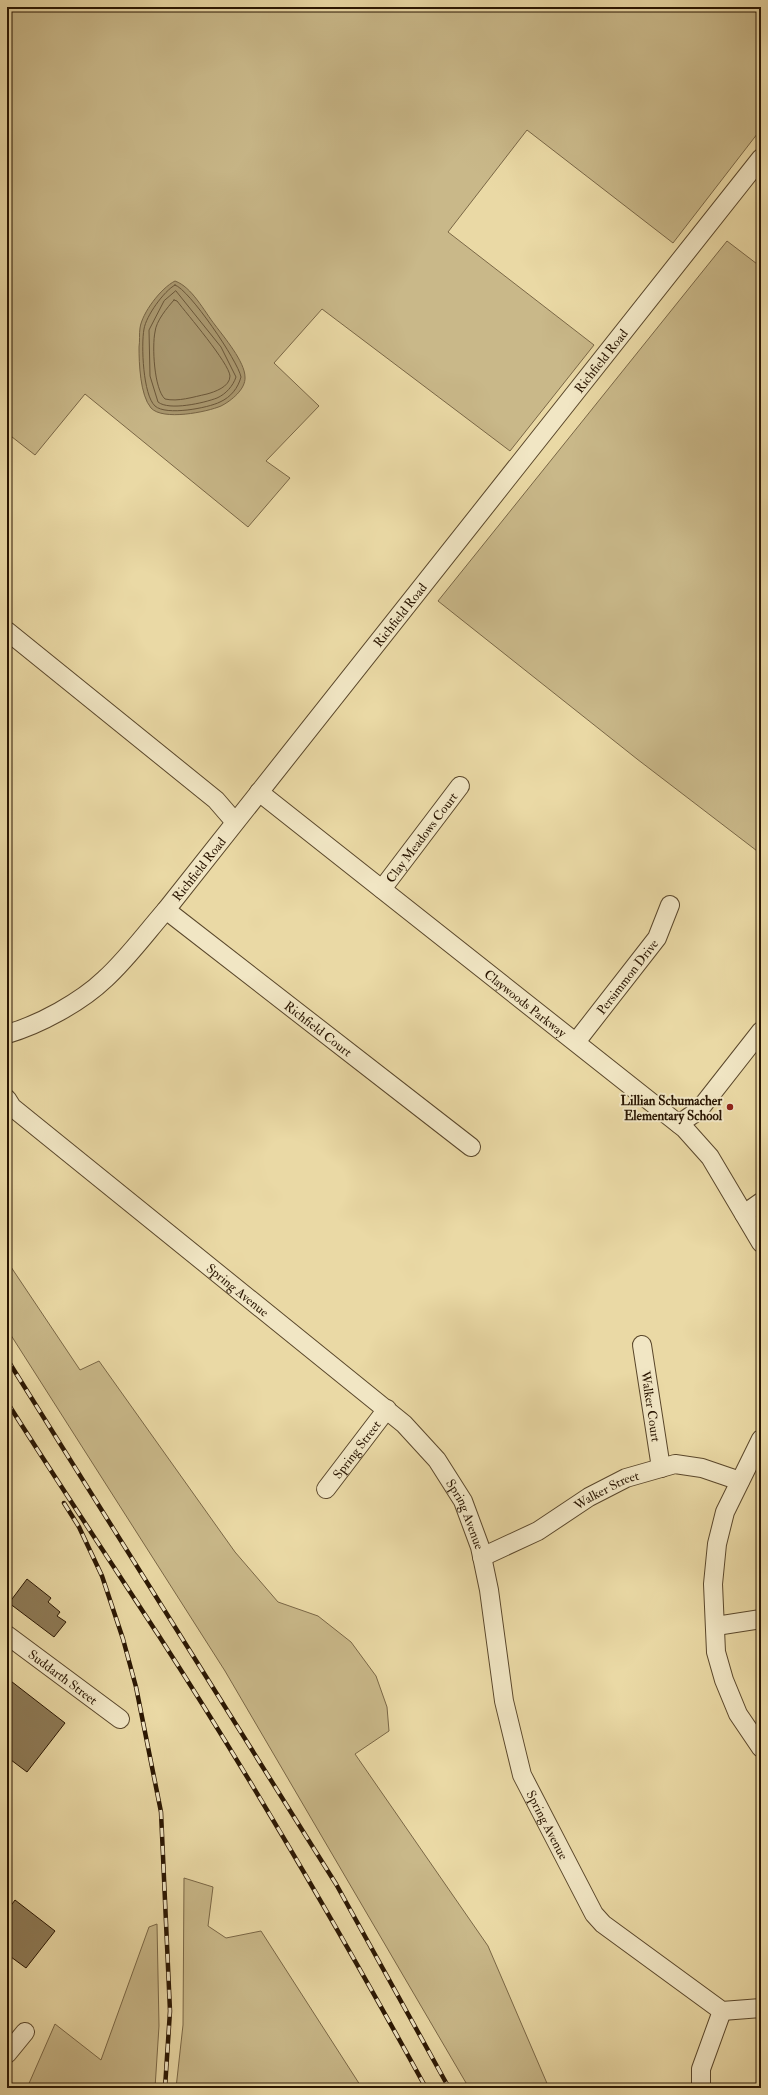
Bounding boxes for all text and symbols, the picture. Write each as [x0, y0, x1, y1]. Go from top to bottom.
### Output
street label: Richfield Road [571, 326, 632, 396]
street label: Richfield Road [370, 580, 431, 650]
street label: Clay Meadows Court [383, 789, 461, 886]
street label: Richfield Road [169, 834, 230, 905]
street label: Persimmon Drive [593, 936, 662, 1018]
street label: Claywoods Parkway [481, 966, 570, 1042]
street label: Richfield Court [281, 998, 355, 1061]
place label: Lillian Schumacher Elementary School [621, 1093, 723, 1125]
marker: Lillian Schumacher Elementary School [725, 1102, 735, 1112]
street label: Spring Avenue [203, 1260, 272, 1321]
street label: Walker Court [637, 1369, 664, 1443]
street label: Spring Street [330, 1417, 384, 1482]
street label: Walker Street [570, 1468, 641, 1514]
street label: Spring Avenue [442, 1476, 487, 1552]
street label: Suddarth Street [25, 1647, 100, 1708]
street label: Spring Avenue [522, 1788, 572, 1863]

